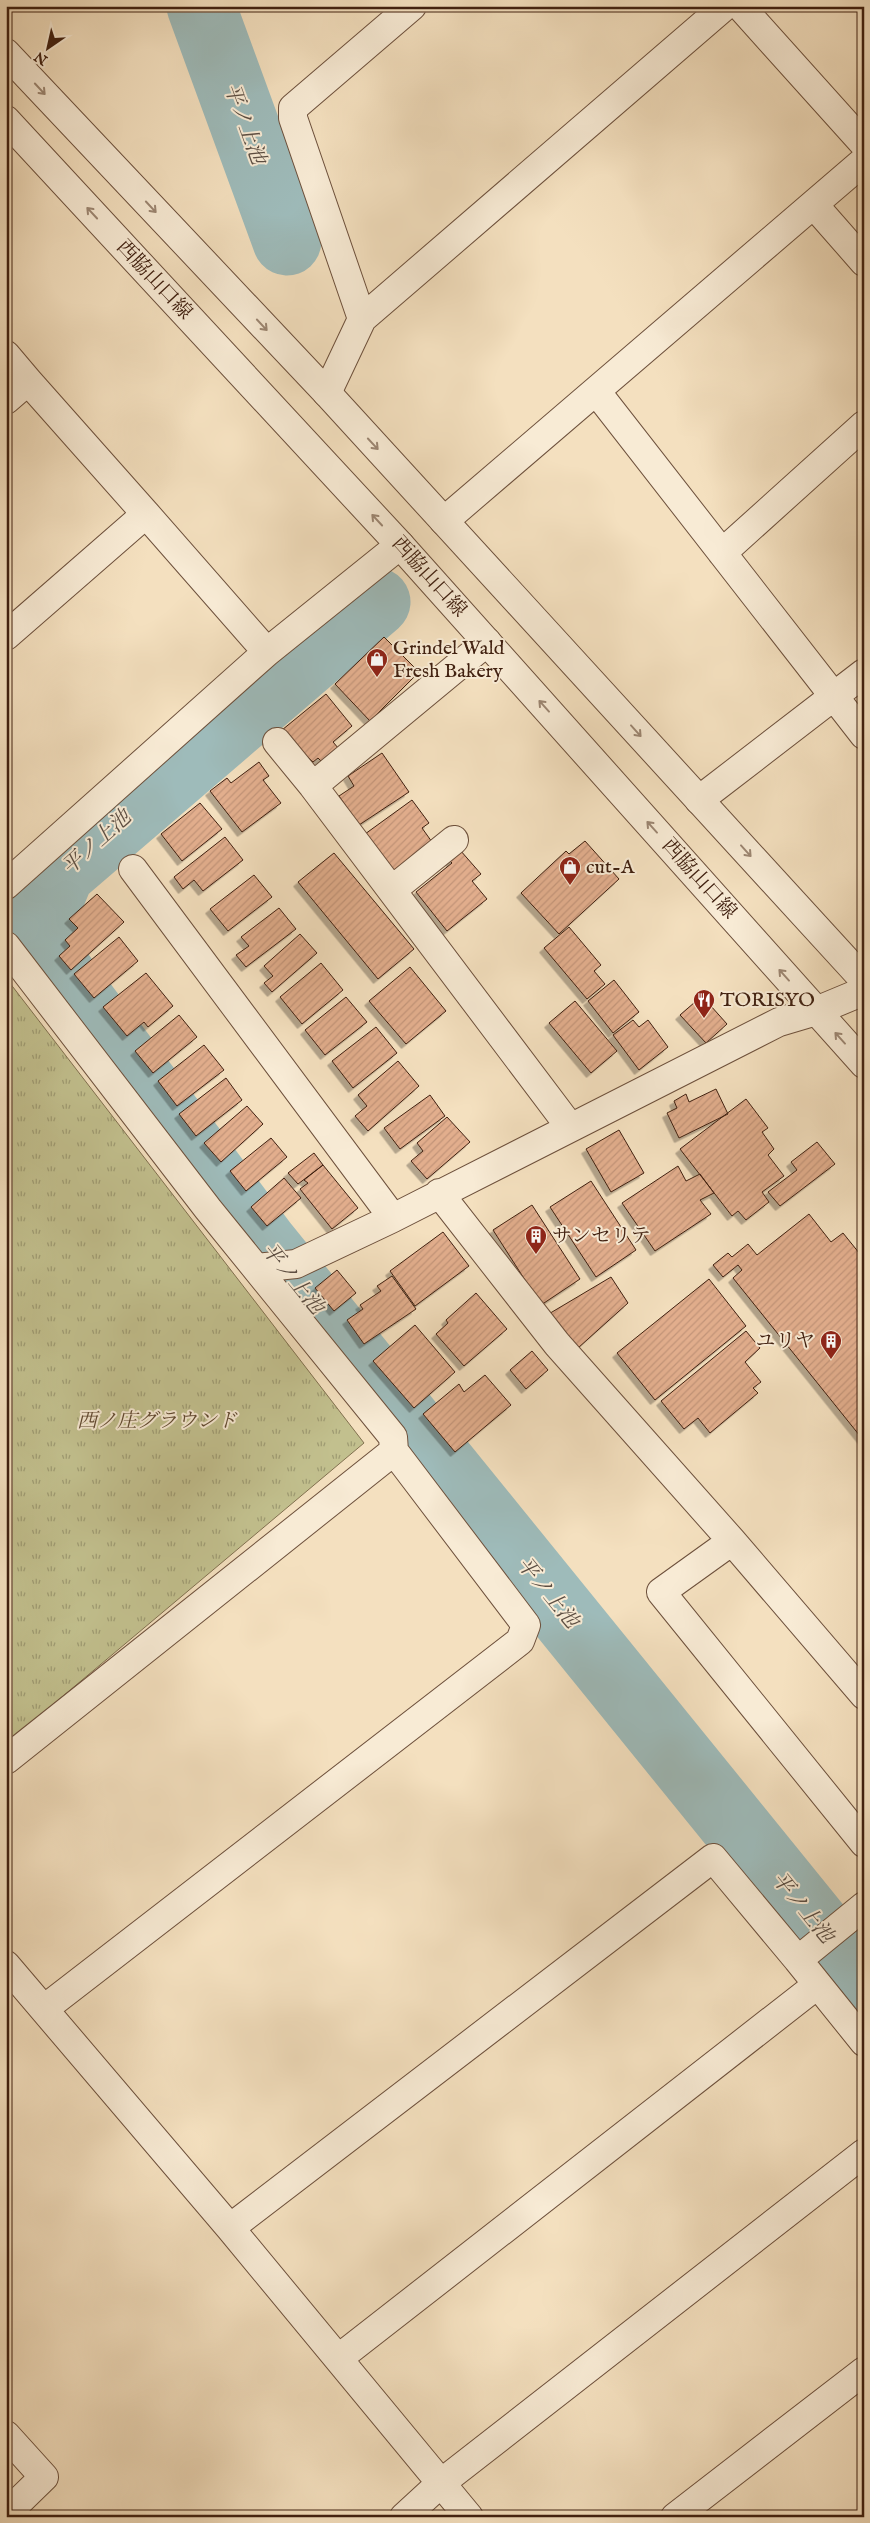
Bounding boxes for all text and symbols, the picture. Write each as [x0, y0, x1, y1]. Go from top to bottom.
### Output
north arrow [22, 22, 72, 72]
text: N [31, 47, 52, 69]
water label: 平ノ上池 [217, 80, 272, 170]
one-way arrow [34, 82, 46, 95]
one-way arrow [145, 200, 157, 213]
one-way arrow [86, 206, 98, 219]
street label: 西脇山口線 [111, 235, 197, 325]
one-way arrow [256, 319, 268, 332]
one-way arrow [367, 438, 379, 450]
one-way arrow [371, 514, 383, 527]
street label: 西脇山口線 [386, 531, 472, 623]
place label: Grindel Wald Fresh Bakery [393, 636, 505, 684]
shop icon: Grindel Wald Fresh Bakery [365, 647, 389, 678]
one-way arrow [539, 700, 550, 713]
one-way arrow [630, 725, 642, 738]
water label: 平ノ上池 [57, 804, 139, 881]
one-way arrow [647, 821, 658, 834]
street label: 西脇山口線 [656, 833, 742, 925]
one-way arrow [740, 845, 752, 858]
shop icon: cut-A [558, 855, 582, 886]
place label: cut-A [586, 855, 635, 880]
one-way arrow [778, 968, 790, 981]
restaurant icon: TORISYO [692, 988, 716, 1019]
place label: TORISYO [720, 988, 815, 1013]
one-way arrow [834, 1031, 846, 1044]
building icon: サンセリテ [524, 1224, 548, 1255]
place label: サンセリテ [552, 1224, 651, 1249]
water label: 平ノ上池 [255, 1238, 330, 1322]
place label: ユリヤ [755, 1329, 815, 1354]
building icon: ユリヤ [819, 1329, 843, 1360]
park label: 西ノ庄グラウンド [77, 1409, 238, 1434]
water label: 平ノ上池 [510, 1552, 585, 1636]
water label: 平ノ上池 [765, 1867, 840, 1951]

